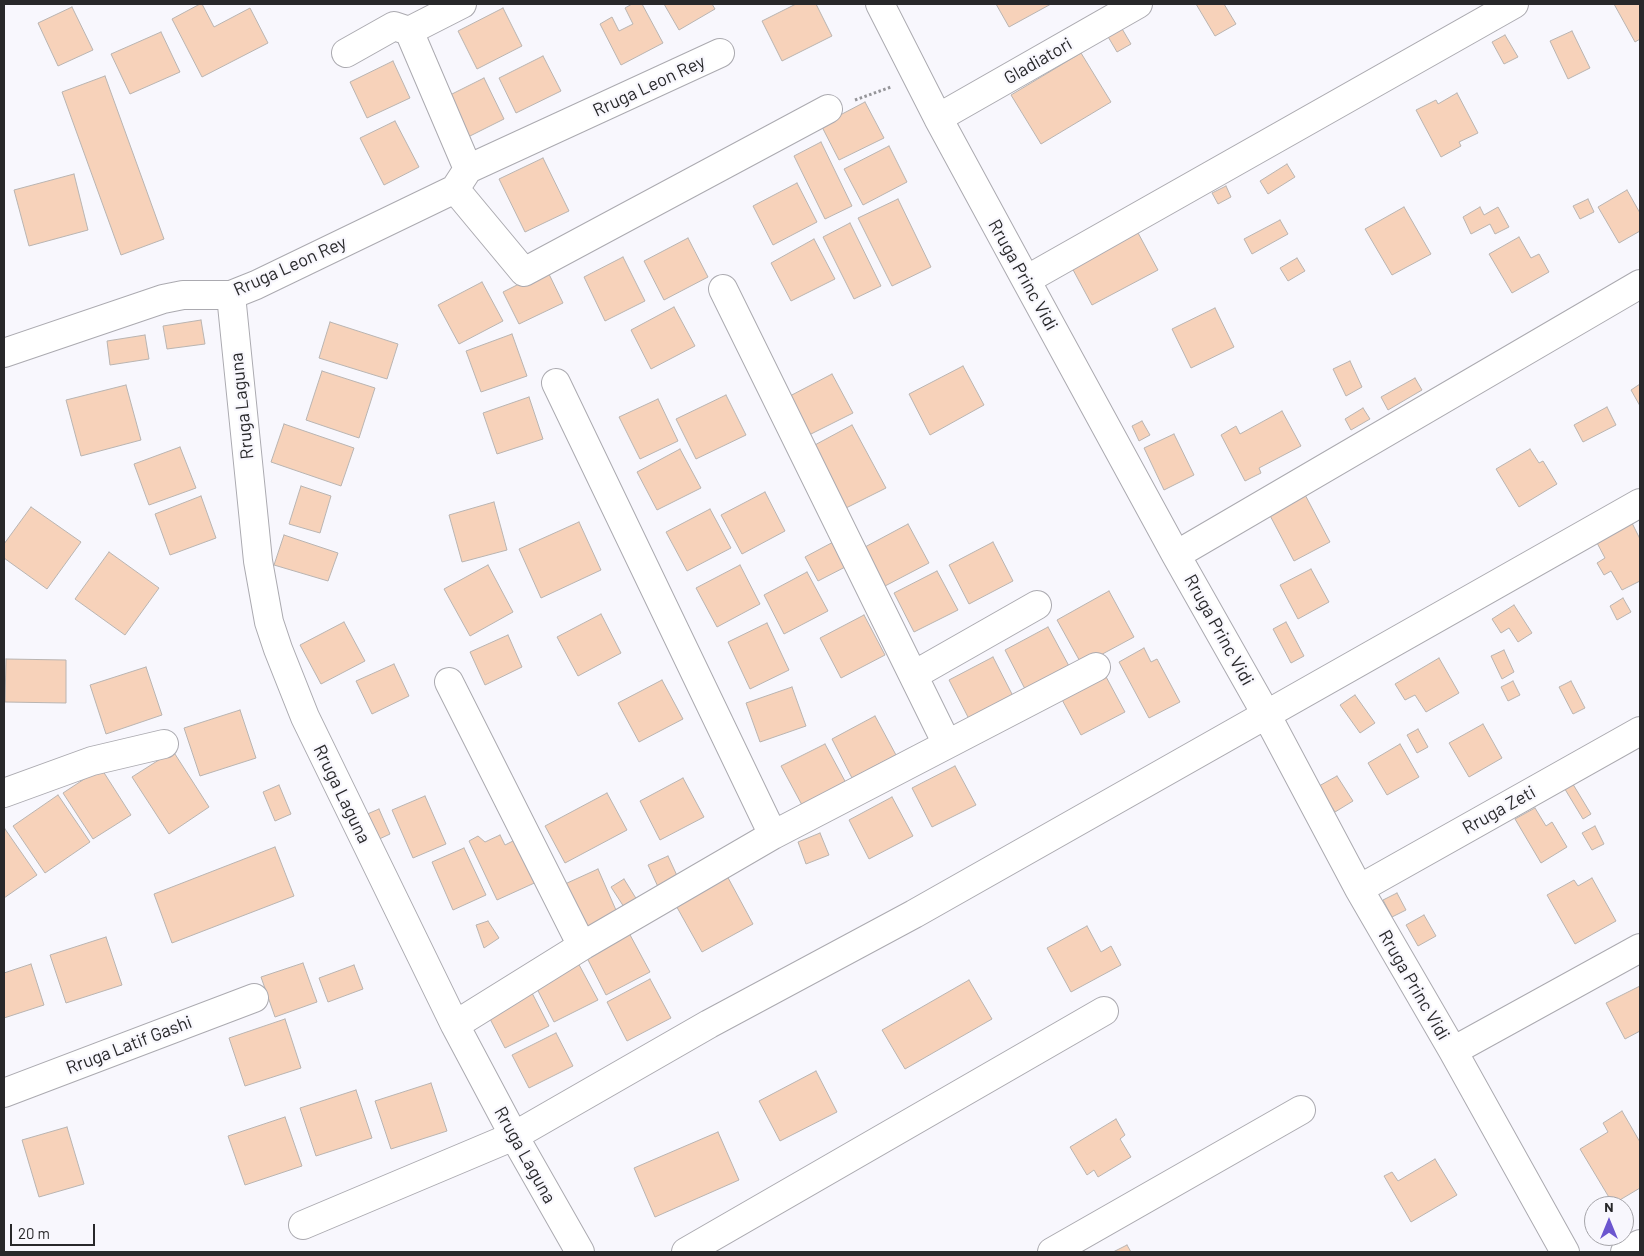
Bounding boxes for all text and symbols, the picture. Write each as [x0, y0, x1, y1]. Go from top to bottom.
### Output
street label: Gladiatori [1000, 33, 1076, 89]
street label: Rruga Leon Rey [590, 51, 708, 121]
street label: Rruga Princ Vidi [984, 216, 1062, 334]
street label: Rruga Leon Rey [230, 231, 350, 301]
street label: Rruga Laguna [226, 352, 258, 460]
street label: Rruga Princ Vidi [1180, 571, 1258, 689]
street label: Rruga Laguna [309, 741, 375, 847]
street label: Rruga Zeti [1459, 781, 1539, 839]
street label: Rruga Princ Vidi [1374, 926, 1454, 1044]
street label: Rruga Latif Gashi [63, 1011, 195, 1079]
street label: Rruga Laguna [490, 1103, 560, 1207]
north arrow [1584, 1196, 1634, 1246]
text: N [1604, 1198, 1614, 1215]
scale bar [12, 1214, 98, 1246]
text: 20 m [18, 1224, 50, 1242]

